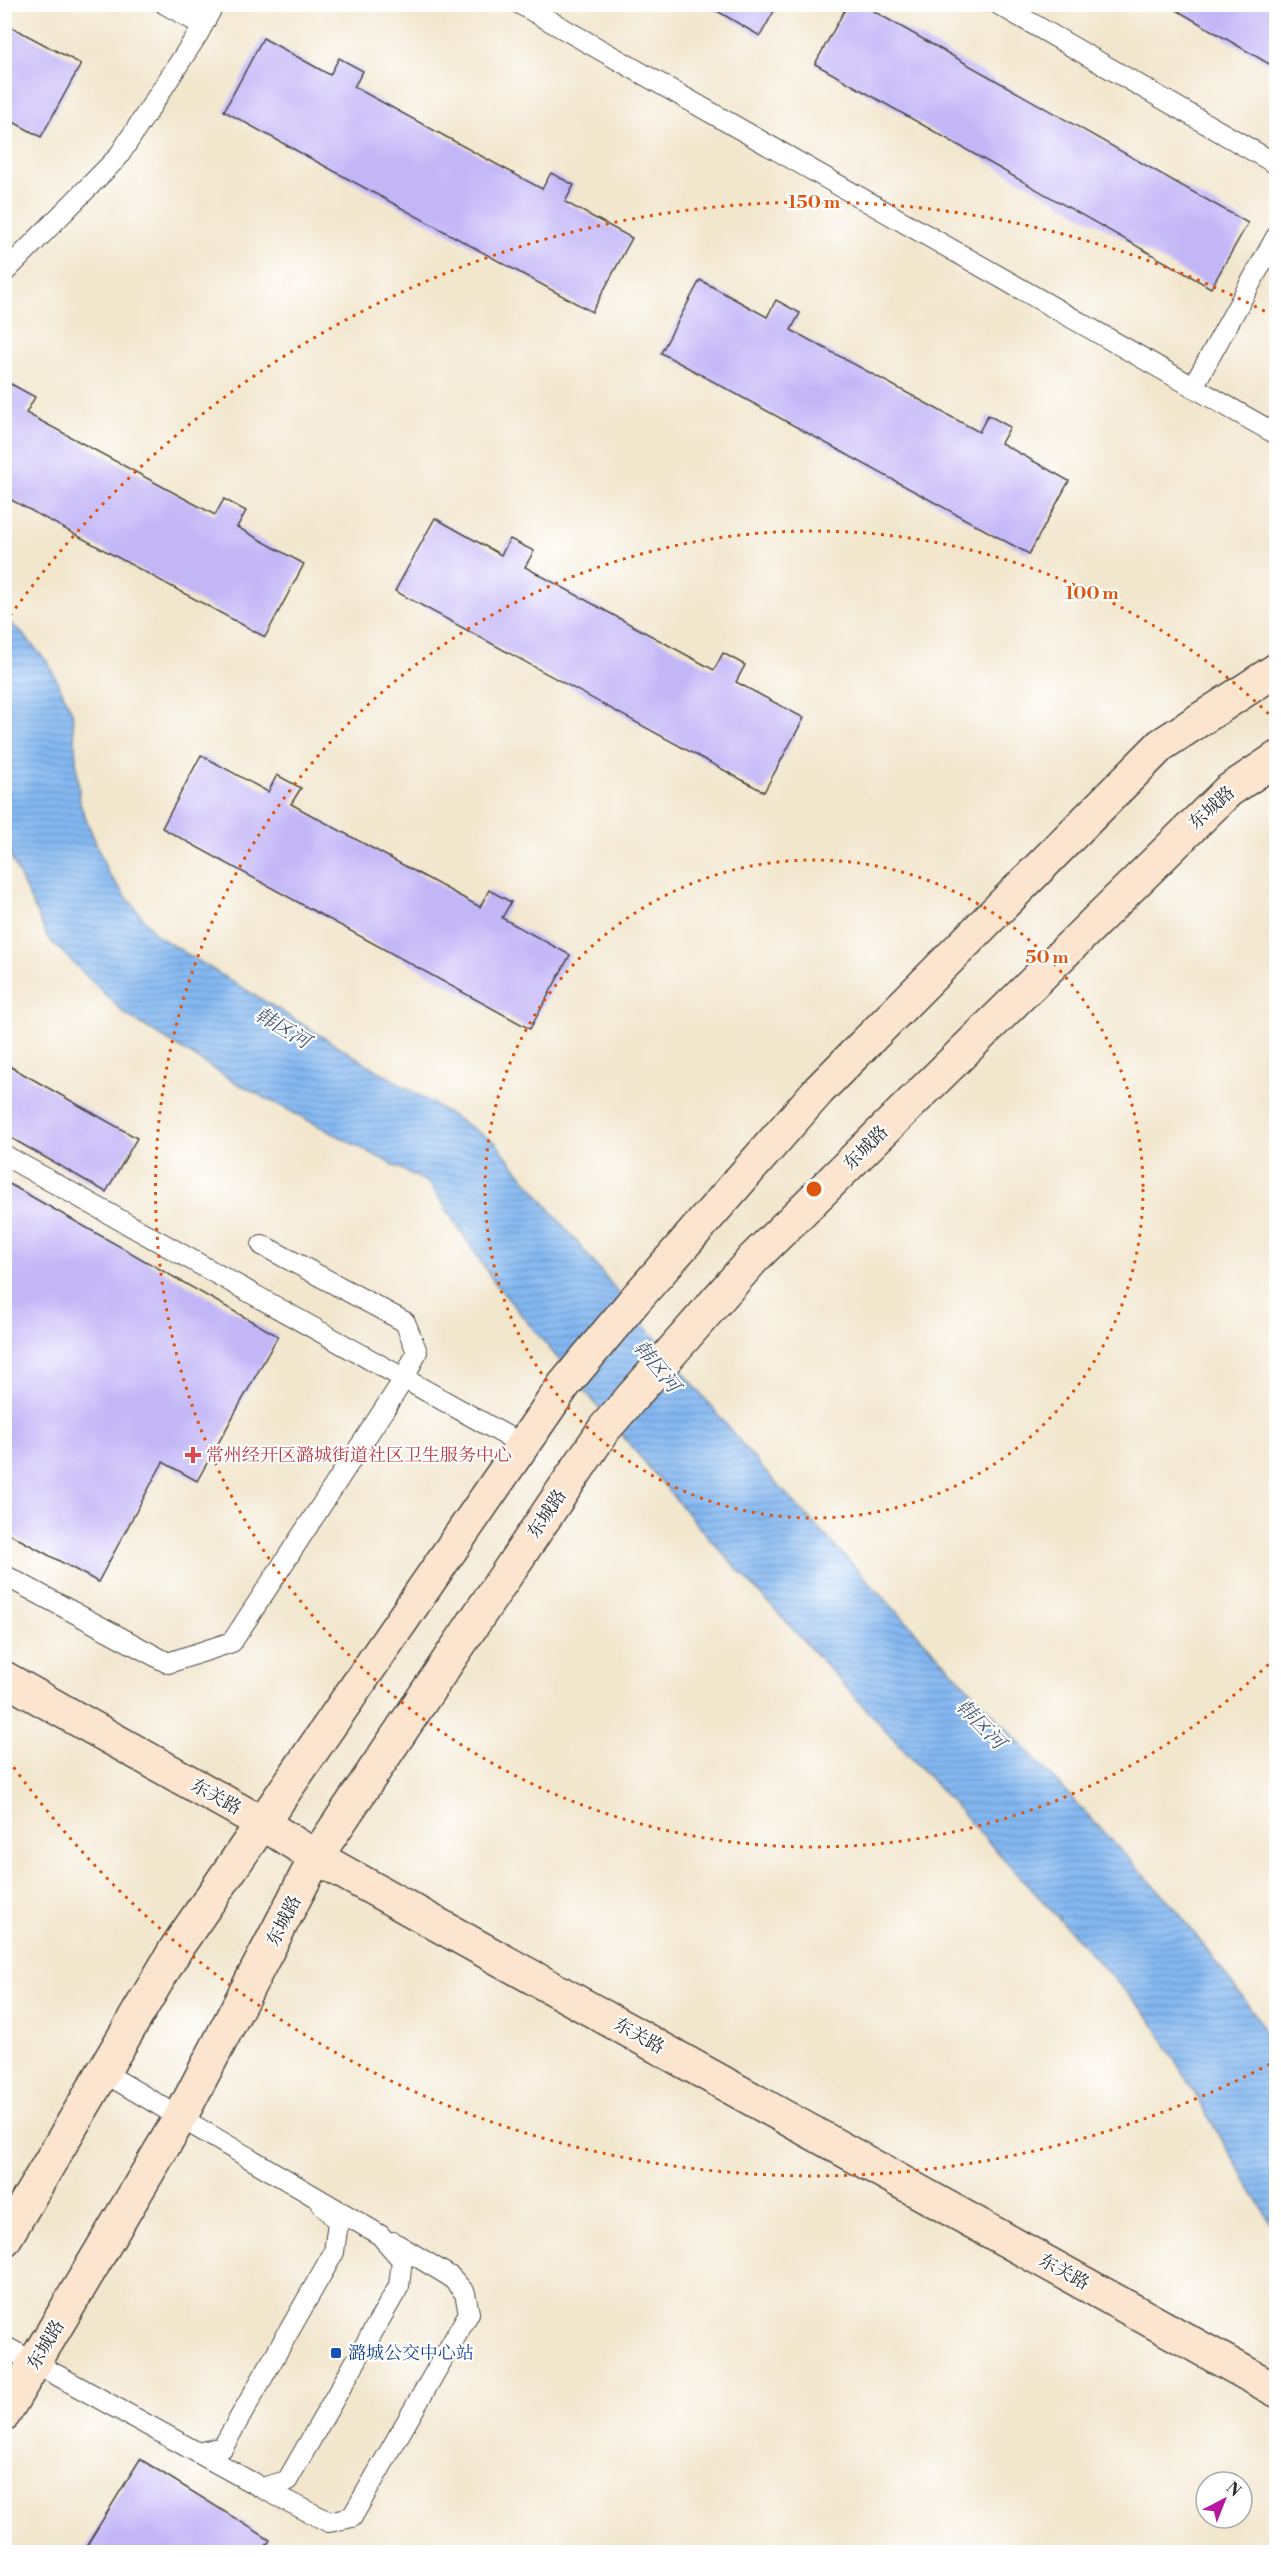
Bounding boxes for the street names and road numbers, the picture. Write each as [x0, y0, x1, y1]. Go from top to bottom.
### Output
street label: 东城路 [1184, 781, 1240, 835]
street label: 东城路 [839, 1121, 893, 1175]
street label: 东城路 [522, 1485, 572, 1543]
street label: 东关路 [187, 1774, 245, 1820]
street label: 东城路 [261, 1892, 307, 1950]
street label: 东关路 [610, 2013, 668, 2059]
street label: 东关路 [1035, 2249, 1093, 2295]
street label: 东城路 [22, 2316, 70, 2374]

